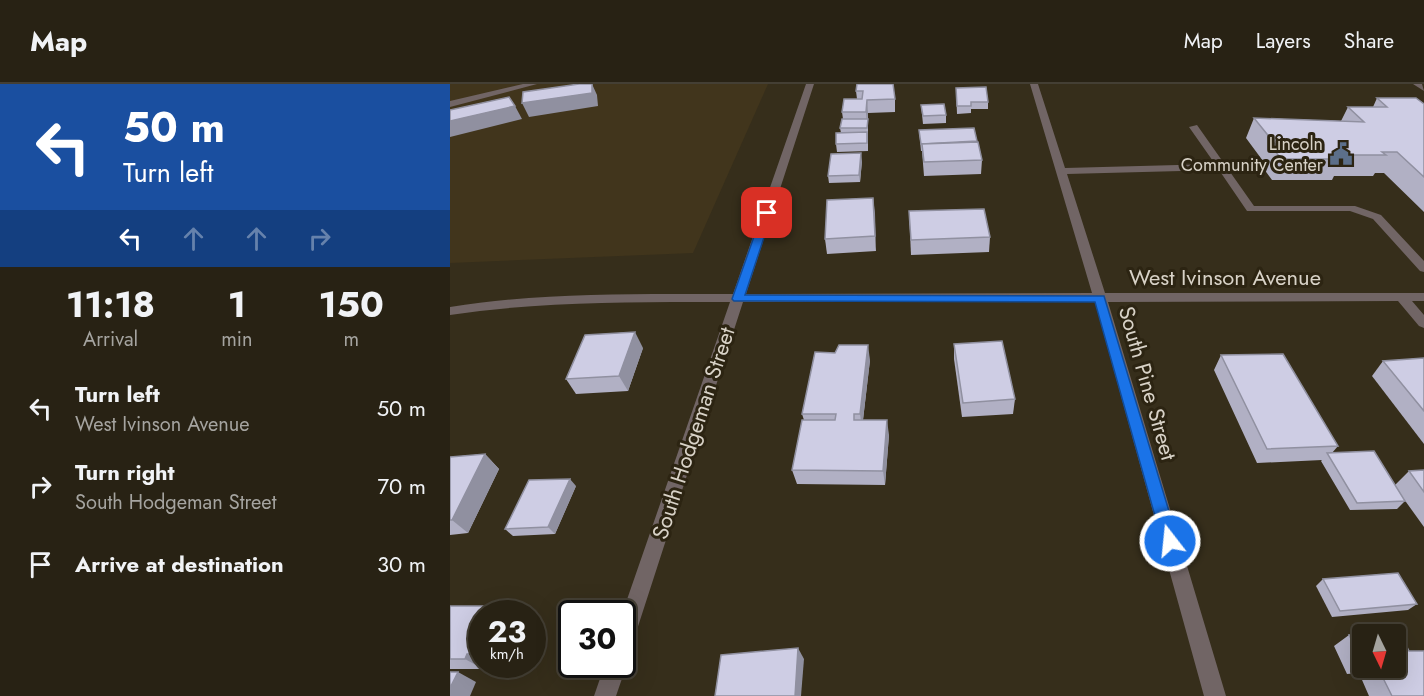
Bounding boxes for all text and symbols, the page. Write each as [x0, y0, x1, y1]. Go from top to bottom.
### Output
text: Map [30, 21, 87, 62]
text: Map [1184, 26, 1223, 56]
text: Layers [1256, 26, 1311, 56]
text: Share [1344, 26, 1394, 56]
text: 50 m [123, 97, 225, 158]
icon: left [24, 108, 102, 186]
place label: Lincoln Community Center [1181, 131, 1324, 178]
public building icon: Lincoln Community Center [1328, 141, 1354, 167]
text: Turn left [123, 153, 213, 192]
pin [741, 187, 792, 238]
icon: arrive [750, 196, 783, 229]
icon: left [114, 222, 147, 255]
icon: ahead [177, 222, 210, 255]
icon: ahead [240, 222, 273, 255]
icon: right [303, 222, 336, 255]
street label: West Ivinson Avenue [1129, 261, 1321, 293]
text: 11:18 [66, 278, 155, 330]
text: 1 [228, 278, 246, 330]
text: 150 [319, 278, 384, 330]
street label: South Pine Street [1111, 302, 1185, 464]
street label: South Hodgeman Street [644, 322, 743, 543]
text: Arrival [83, 325, 138, 354]
text: min [221, 325, 253, 354]
text: m [343, 325, 359, 354]
text: Turn left [75, 378, 160, 410]
icon: left [24, 392, 57, 425]
text: 50 m [377, 392, 426, 424]
text: West Ivinson Avenue [75, 410, 250, 439]
text: Turn right [75, 456, 175, 488]
icon: right [24, 470, 57, 503]
text: 70 m [377, 470, 426, 502]
text: South Hodgeman Street [75, 488, 276, 517]
position arrow [1138, 509, 1202, 573]
icon: arrive [24, 548, 57, 581]
text: Arrive at destination [75, 548, 284, 580]
text: 30 m [377, 548, 426, 580]
speed limit sign: 30 [558, 600, 636, 678]
text: 23 [488, 610, 526, 653]
north arrow [1352, 624, 1406, 678]
map controls [1352, 624, 1406, 678]
text: km/h [490, 643, 524, 665]

